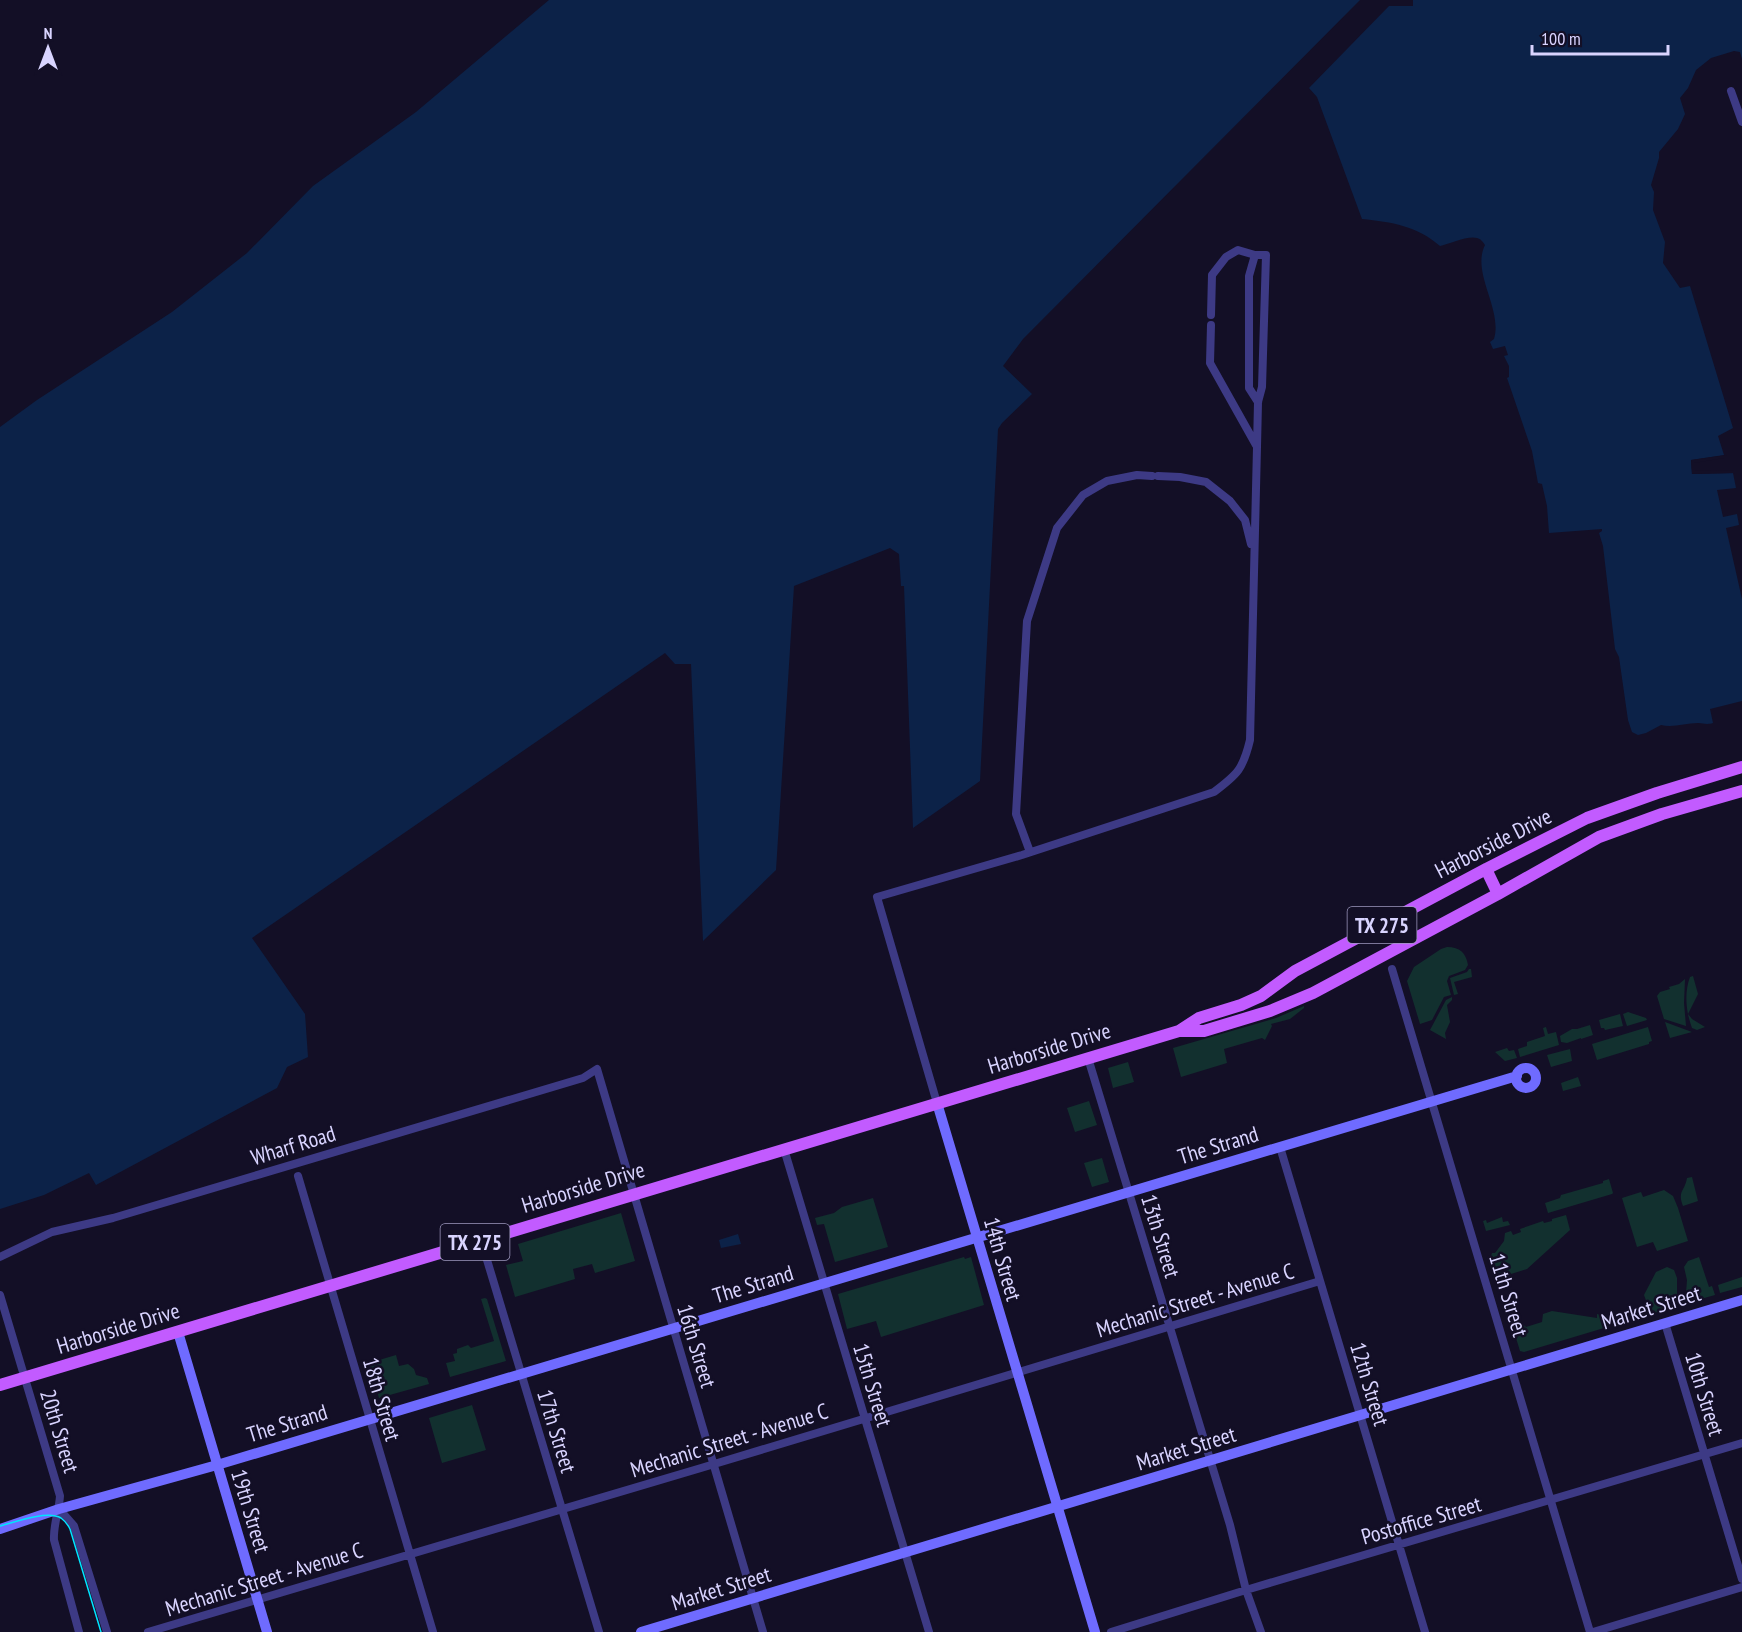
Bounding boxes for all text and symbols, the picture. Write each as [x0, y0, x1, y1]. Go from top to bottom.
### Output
north arrow [18, 18, 78, 78]
scale bar [1532, 18, 1668, 56]
text: N [44, 23, 52, 43]
text: 100 m [1541, 27, 1581, 50]
street label: Harborside Drive [1430, 802, 1556, 884]
road number: TX 275 [1348, 907, 1416, 943]
street label: Harborside Drive [984, 1016, 1114, 1080]
street label: Wharf Road [247, 1119, 339, 1171]
street label: The Strand [1174, 1120, 1262, 1170]
street label: Harborside Drive [518, 1155, 648, 1219]
street label: 13th Street [1135, 1191, 1187, 1281]
street label: 14th Street [978, 1214, 1028, 1304]
road number: TX 275 [440, 1224, 510, 1260]
street label: 11th Street [1483, 1250, 1535, 1340]
street label: Mechanic Street - Avenue C [1093, 1257, 1297, 1343]
street label: The Strand [709, 1259, 797, 1309]
street label: Market Street [1598, 1279, 1704, 1335]
street label: Harborside Drive [53, 1296, 183, 1360]
street label: 16th Street [671, 1301, 723, 1391]
street label: 12th Street [1344, 1339, 1396, 1429]
street label: 15th Street [847, 1340, 899, 1430]
street label: 10th Street [1679, 1349, 1731, 1439]
street label: 18th Street [357, 1354, 407, 1444]
street label: 20th Street [34, 1386, 86, 1476]
street label: 17th Street [531, 1386, 583, 1476]
street label: Mechanic Street - Avenue C [627, 1397, 831, 1483]
street label: The Strand [243, 1398, 331, 1448]
street label: Market Street [1133, 1420, 1239, 1476]
street label: 19th Street [225, 1466, 277, 1556]
street label: Postoffice Street [1358, 1490, 1484, 1550]
street label: Mechanic Street - Avenue C [162, 1536, 366, 1622]
street label: Market Street [668, 1560, 774, 1616]

